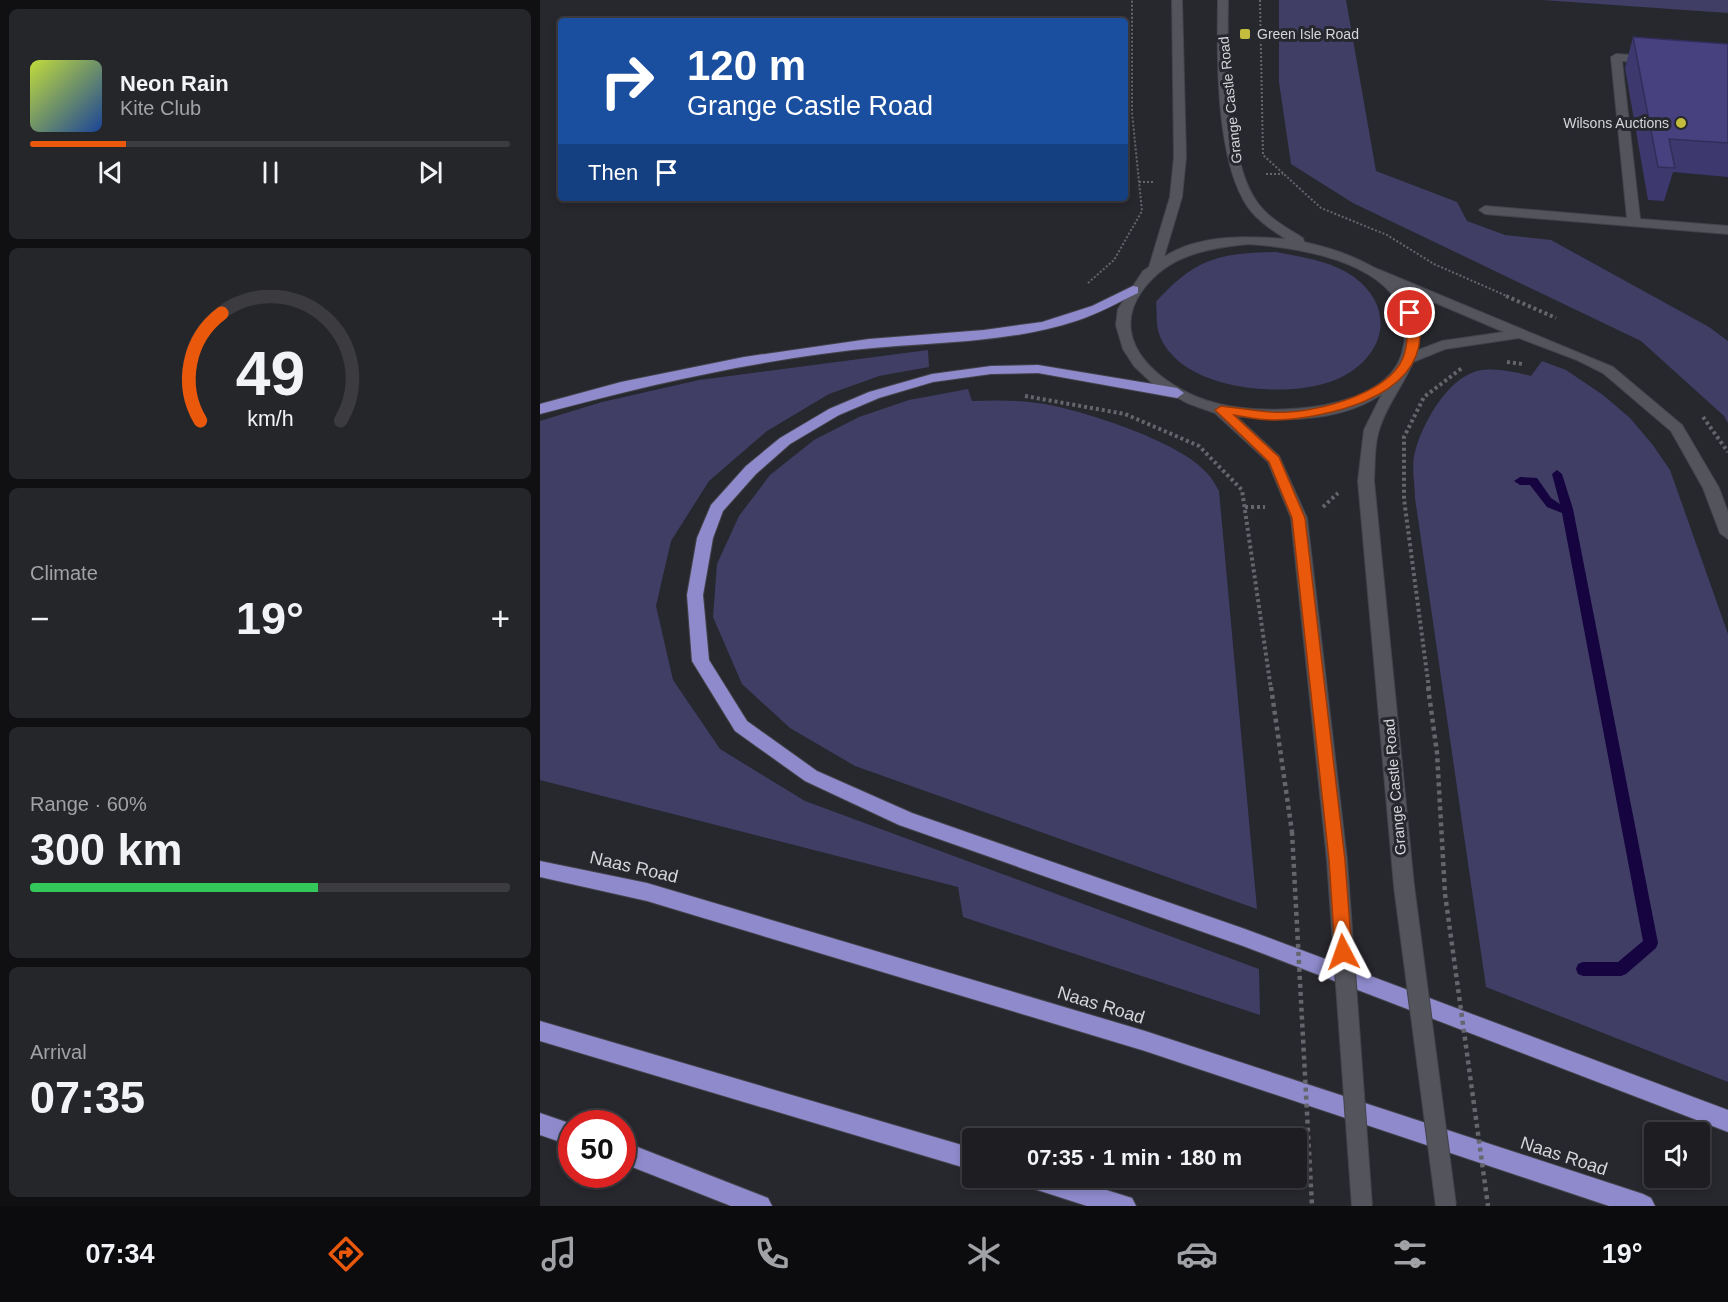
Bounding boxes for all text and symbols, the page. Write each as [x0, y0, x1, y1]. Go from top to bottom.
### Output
place label: Green Isle Road [1257, 26, 1359, 42]
marker: Green Isle Road [1238, 27, 1252, 41]
street label: Grange Castle Road [1215, 36, 1245, 164]
icon: right [588, 42, 666, 120]
text: 120 m [687, 42, 806, 89]
text: Neon Rain [120, 71, 229, 96]
text: Grange Castle Road [687, 91, 933, 121]
text: Kite Club [120, 97, 201, 119]
place label: Wilsons Auctions [1563, 115, 1669, 131]
marker: Wilsons Auctions [1674, 116, 1688, 130]
icon: previous [94, 156, 127, 189]
icon: pause [254, 156, 287, 189]
icon: next [414, 156, 447, 189]
icon: arrive [650, 156, 683, 189]
text: Then [588, 160, 638, 185]
pin [1384, 287, 1435, 338]
icon: arrive [1393, 296, 1426, 329]
text: 49 [235, 339, 305, 408]
text: km/h [247, 407, 293, 431]
text: Climate [30, 562, 98, 584]
text: 19° [236, 593, 304, 644]
text: − [30, 600, 49, 637]
text: + [491, 600, 510, 637]
street label: Grange Castle Road [1380, 718, 1409, 856]
text: Range · 60% [30, 793, 147, 815]
text: 300 km [30, 824, 183, 875]
street label: Naas Road [588, 847, 680, 887]
position arrow [1311, 920, 1375, 984]
street label: Naas Road [1055, 982, 1147, 1028]
text: Arrival [30, 1041, 87, 1063]
text: 07:35 [30, 1072, 145, 1123]
speed limit sign: 50 [558, 1110, 636, 1188]
map controls [1644, 1122, 1710, 1188]
button: sound [1644, 1122, 1710, 1188]
street label: Naas Road [1518, 1133, 1610, 1179]
text: 07:35 · 1 min · 180 m [1027, 1145, 1242, 1170]
icon: directions [325, 1233, 367, 1275]
icon: music [538, 1233, 580, 1275]
icon: phone [751, 1233, 793, 1275]
icon: climate [963, 1233, 1005, 1275]
icon: car [1176, 1233, 1218, 1275]
icon: filters [1389, 1233, 1431, 1275]
text: 07:34 [85, 1239, 154, 1269]
text: 19° [1602, 1239, 1643, 1269]

